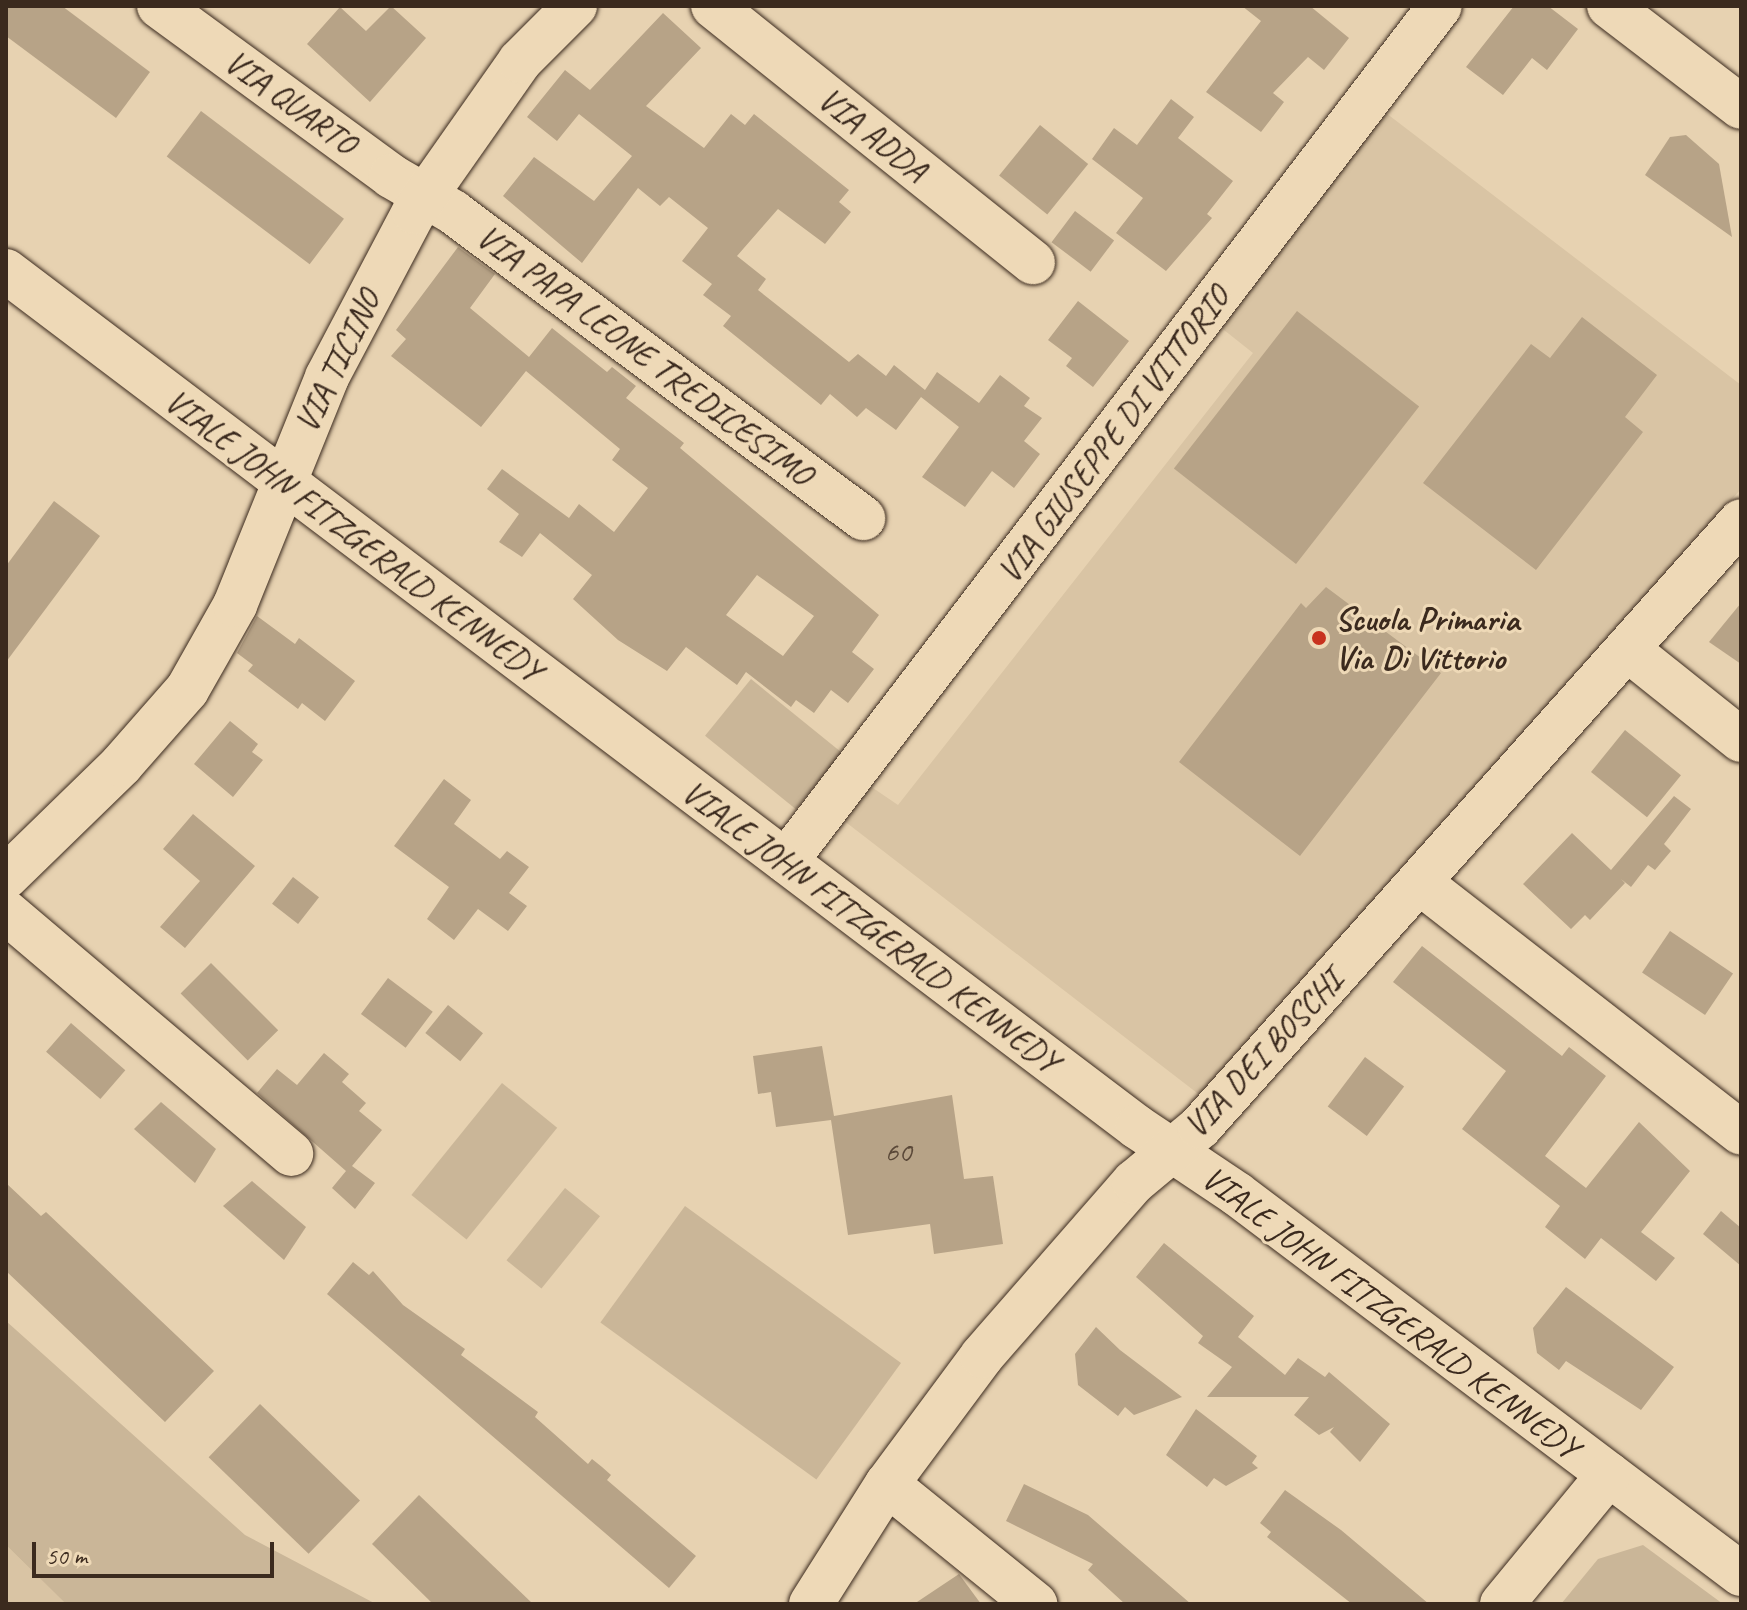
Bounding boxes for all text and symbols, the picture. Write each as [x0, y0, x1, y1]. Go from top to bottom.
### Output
street label: VIA QUARTO [217, 40, 365, 164]
street label: VIA ADDA [810, 78, 936, 190]
street label: VIA PAPA LEONE TREDICESIMO [470, 216, 820, 494]
street label: VIA GIUSEPPE DI VITTORIO [989, 279, 1237, 589]
street label: VIA TICINO [286, 284, 388, 438]
street label: VIALE JOHN FITZGERALD KENNEDY [159, 381, 549, 689]
place label: Scuola Primaria Via Di Vittorio [1335, 598, 1521, 678]
marker: Scuola Primaria Via Di Vittorio [1310, 629, 1328, 647]
street label: VIALE JOHN FITZGERALD KENNEDY [676, 772, 1066, 1080]
street label: VIA DEI BOSCHI [1175, 961, 1351, 1145]
house number: 60 [885, 1133, 911, 1169]
street label: VIALE JOHN FITZGERALD KENNEDY [1196, 1158, 1586, 1466]
scale bar [36, 1526, 278, 1576]
text: 50 m [46, 1541, 87, 1571]

